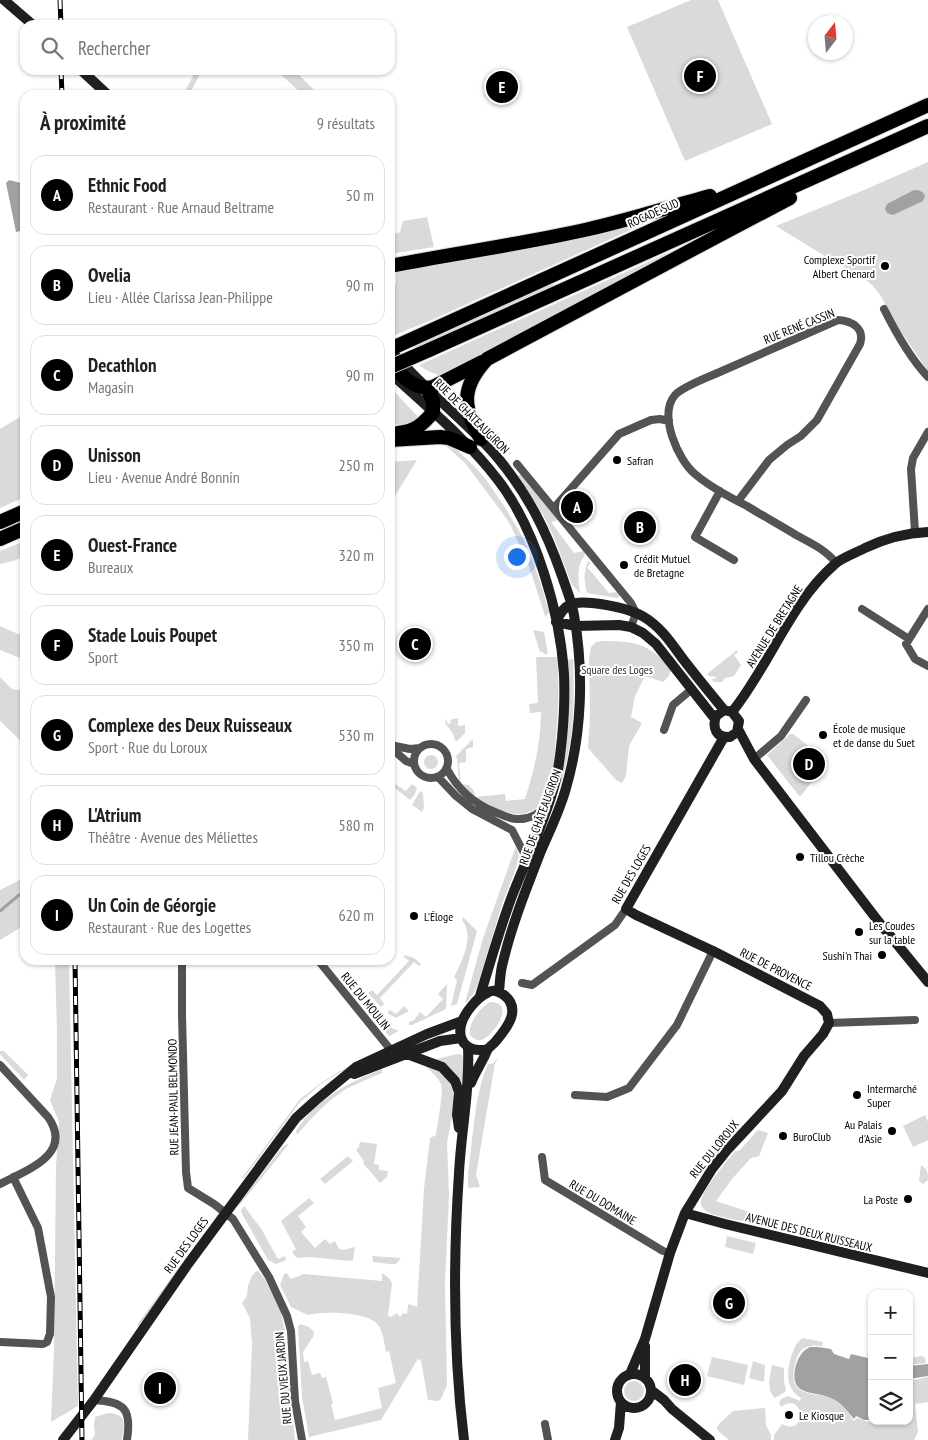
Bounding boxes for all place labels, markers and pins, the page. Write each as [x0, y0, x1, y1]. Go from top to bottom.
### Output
pin: F [684, 57, 716, 95]
pin: E [486, 68, 518, 106]
place label: Complexe Sportif Albert Chenard [804, 252, 876, 281]
marker: Complexe Sportif Albert Chenard [879, 260, 891, 272]
place label: Safran [627, 453, 653, 468]
marker: Safran [611, 454, 623, 466]
pin: A [561, 488, 593, 526]
pin: B [624, 508, 656, 546]
place label: Crédit Mutuel de Bretagne [634, 551, 691, 580]
marker: Crédit Mutuel de Bretagne [618, 559, 630, 571]
pin: C [399, 625, 431, 663]
place label: École de musique et de danse du Suet [833, 721, 916, 750]
marker: École de musique et de danse du Suet [817, 729, 829, 741]
pin: D [793, 745, 825, 783]
place label: Tillou Crèche [810, 850, 865, 865]
marker: Tillou Crèche [794, 851, 806, 863]
place label: L'Éloge [424, 909, 453, 924]
marker: L'Éloge [408, 910, 420, 922]
place label: Les Coudes sur la table [869, 918, 915, 947]
marker: Les Coudes sur la table [853, 926, 865, 938]
place label: Sushi'n Thai [823, 948, 872, 963]
marker: Sushi'n Thai [876, 949, 888, 961]
place label: Intermarché Super [867, 1081, 917, 1110]
marker: Intermarché Super [851, 1089, 863, 1101]
place label: Au Palais d'Asie [844, 1117, 882, 1146]
marker: Au Palais d'Asie [886, 1125, 898, 1137]
place label: BuroClub [793, 1129, 831, 1144]
marker: BuroClub [777, 1130, 789, 1142]
place label: La Poste [863, 1192, 898, 1207]
marker: La Poste [902, 1193, 914, 1205]
pin: G [713, 1284, 745, 1322]
pin: H [669, 1361, 701, 1399]
pin: I [144, 1369, 176, 1407]
place label: Le Kiosque [799, 1408, 844, 1423]
marker: Le Kiosque [783, 1409, 795, 1421]

